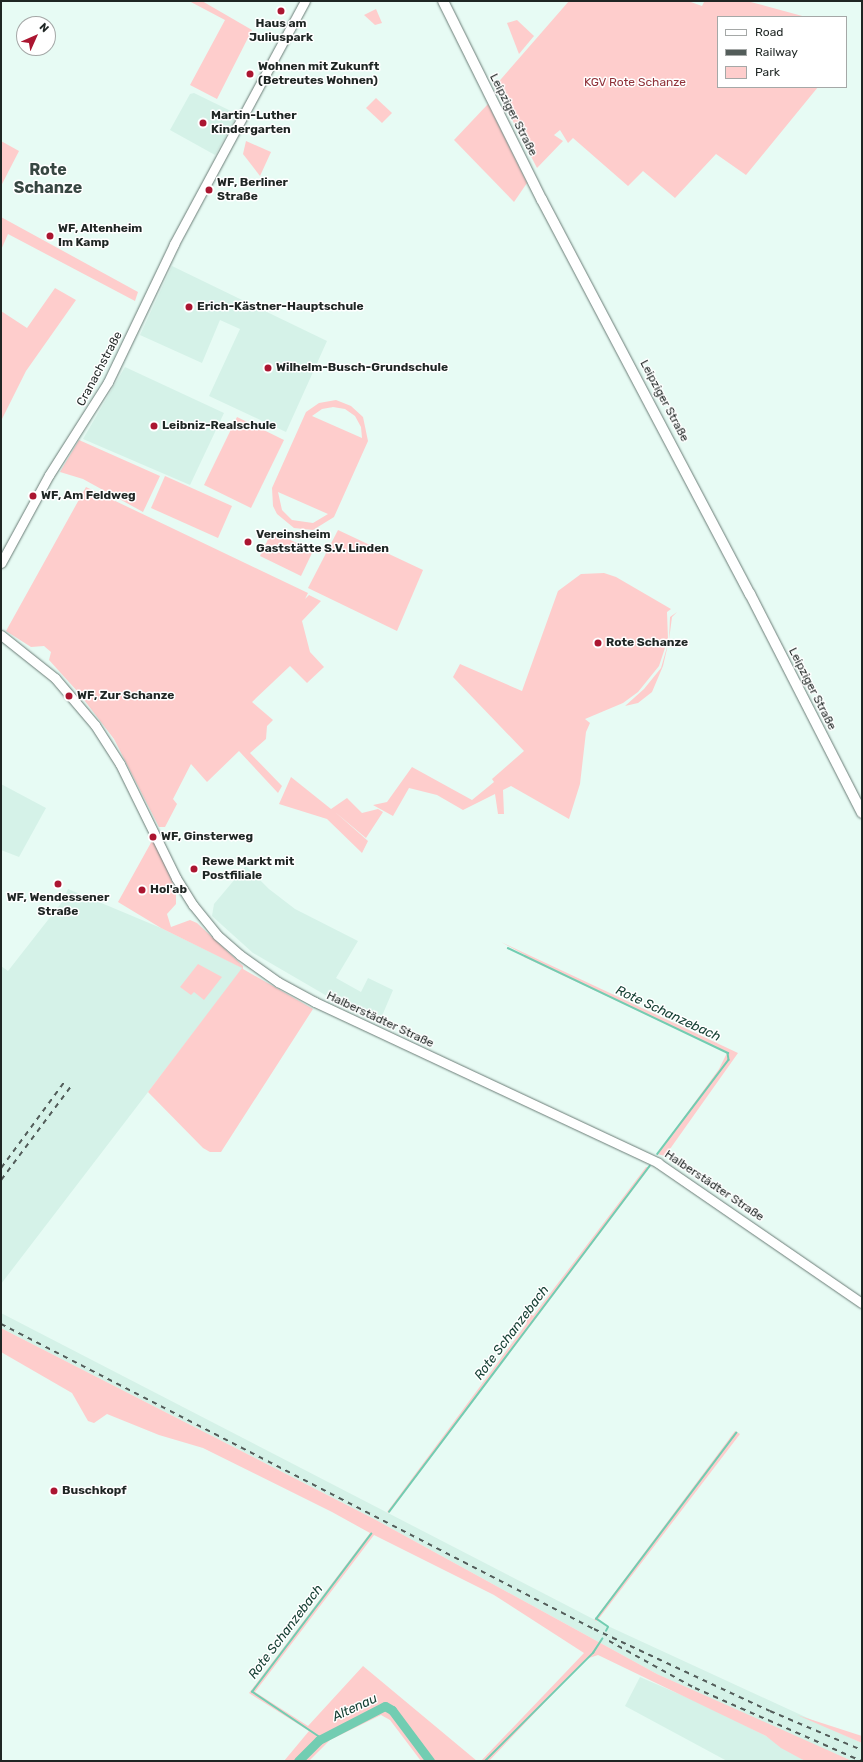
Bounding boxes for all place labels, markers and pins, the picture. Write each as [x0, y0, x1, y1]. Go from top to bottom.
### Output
marker: Haus am Juliuspark [276, 6, 286, 16]
place label: Haus am Juliuspark [249, 17, 313, 45]
place label: Wohnen mit Zukunft (Betreutes Wohnen) [258, 60, 379, 88]
marker: Wohnen mit Zukunft (Betreutes Wohnen) [245, 69, 255, 79]
place label: Martin-Luther Kindergarten [211, 109, 297, 137]
marker: Martin-Luther Kindergarten [198, 118, 208, 128]
place label: WF, Berliner Straße [217, 176, 288, 204]
marker: WF, Berliner Straße [204, 185, 214, 195]
place label: WF, Altenheim Im Kamp [58, 222, 143, 250]
marker: WF, Altenheim Im Kamp [45, 231, 55, 241]
place label: Erich-Kästner-Hauptschule [197, 300, 364, 314]
marker: Erich-Kästner-Hauptschule [184, 302, 194, 312]
place label: Wilhelm-Busch-Grundschule [276, 361, 448, 375]
marker: Wilhelm-Busch-Grundschule [263, 363, 273, 373]
place label: Leibniz-Realschule [162, 419, 276, 433]
marker: Leibniz-Realschule [149, 421, 159, 431]
place label: WF, Am Feldweg [41, 489, 136, 503]
marker: WF, Am Feldweg [28, 491, 38, 501]
place label: Vereinsheim Gaststätte S.V. Linden [256, 528, 389, 556]
marker: Vereinsheim Gaststätte S.V. Linden [243, 537, 253, 547]
place label: Rote Schanze [606, 636, 688, 650]
marker: Rote Schanze [593, 638, 603, 648]
place label: WF, Zur Schanze [77, 689, 175, 703]
marker: WF, Zur Schanze [64, 691, 74, 701]
place label: WF, Ginsterweg [161, 830, 253, 844]
marker: WF, Ginsterweg [148, 832, 158, 842]
place label: Rewe Markt mit Postfiliale [202, 855, 294, 883]
marker: Rewe Markt mit Postfiliale [189, 864, 199, 874]
marker: WF, Wendessener Straße [53, 879, 63, 889]
place label: Hol'ab [150, 883, 187, 897]
marker: Hol'ab [137, 885, 147, 895]
place label: WF, Wendessener Straße [7, 891, 109, 919]
place label: Buschkopf [62, 1484, 127, 1498]
marker: Buschkopf [49, 1486, 59, 1496]

